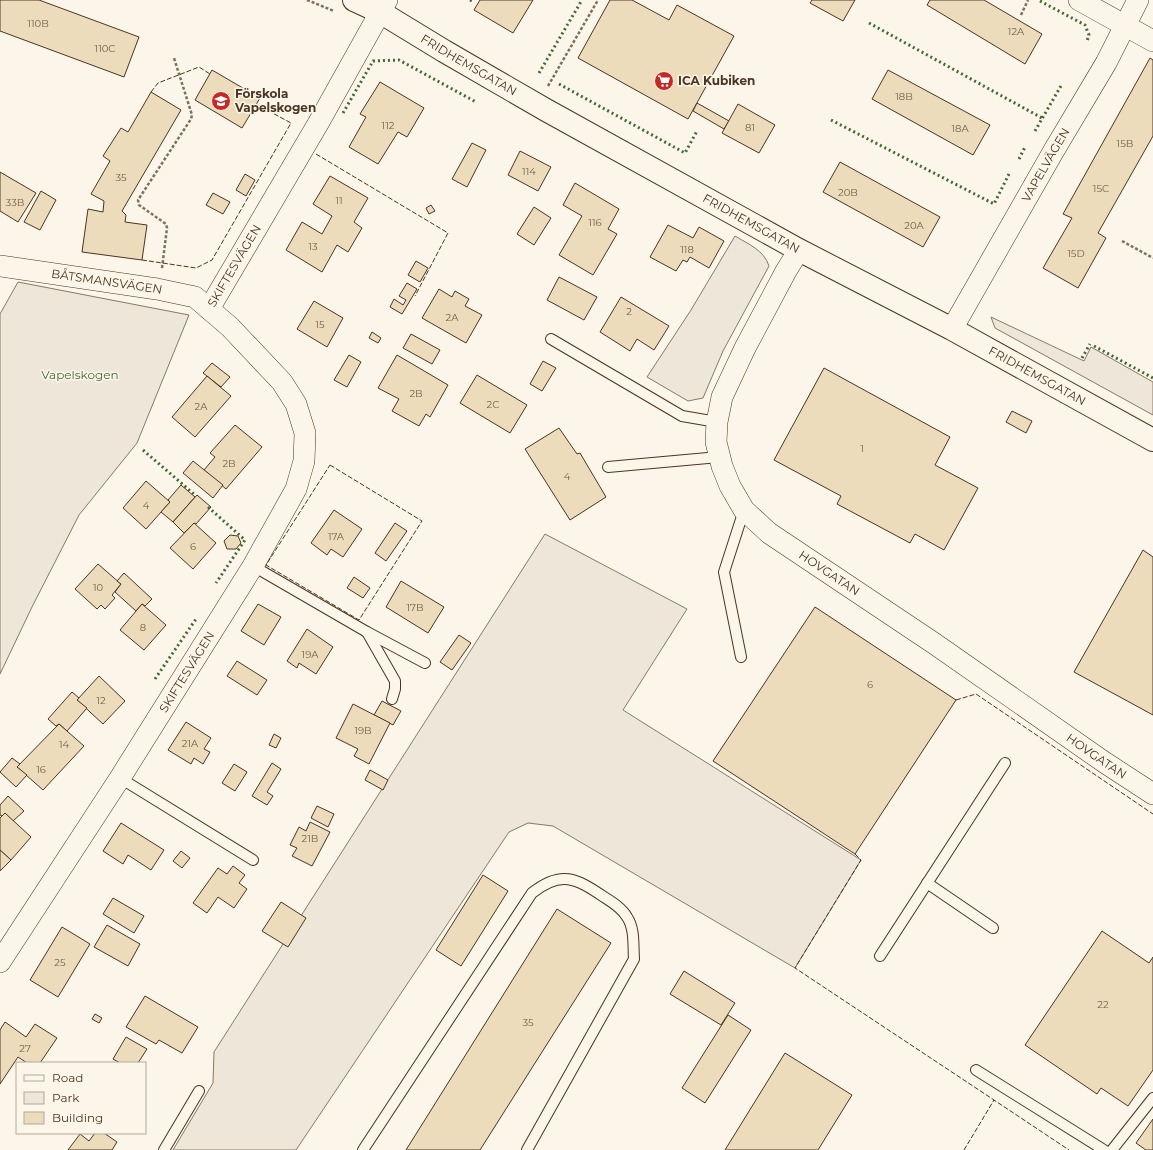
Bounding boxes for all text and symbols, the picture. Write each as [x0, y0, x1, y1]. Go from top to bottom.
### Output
house number: 110B [27, 17, 49, 30]
house number: 12A [1008, 25, 1025, 38]
street label: FRIDHEMSGATAN [418, 31, 520, 99]
house number: 110C [95, 42, 115, 55]
supermarket icon: ICA Kubiken [653, 70, 675, 92]
place label: ICA Kubiken [678, 73, 755, 88]
place label: Förskola Vapelskogen [234, 86, 316, 115]
school or university icon: Förskola Vapelskogen [210, 90, 232, 112]
house number: 18B [895, 90, 913, 103]
house number: 112 [382, 119, 395, 132]
house number: 81 [745, 121, 755, 134]
house number: 18A [951, 122, 969, 135]
street label: VAPELVÄGEN [1018, 125, 1073, 204]
house number: 15B [1117, 137, 1133, 150]
house number: 114 [522, 165, 536, 178]
house number: 35 [115, 171, 127, 184]
house number: 15C [1093, 182, 1109, 195]
house number: 20B [838, 186, 858, 199]
street label: FRIDHEMSGATAN [700, 190, 803, 256]
house number: 11 [335, 194, 343, 207]
house number: 33B [6, 196, 24, 209]
house number: 116 [588, 216, 602, 229]
house number: 20A [904, 219, 925, 232]
street label: SKIFTESVÄGEN [204, 222, 264, 310]
house number: 13 [308, 240, 318, 253]
house number: 118 [680, 243, 694, 256]
house number: 15D [1067, 247, 1085, 260]
street label: BÅTSMANSVÄGEN [50, 266, 164, 297]
house number: 2 [626, 305, 632, 318]
house number: 2A [446, 311, 459, 324]
house number: 15 [315, 318, 325, 331]
street label: FRIDHEMSGATAN [986, 343, 1089, 408]
park label: Vapelskogen [41, 367, 119, 382]
house number: 2B [409, 387, 423, 400]
house number: 2C [487, 398, 499, 411]
house number: 2A [195, 400, 208, 413]
house number: 1 [860, 442, 864, 455]
house number: 2B [222, 457, 236, 470]
house number: 4 [564, 470, 571, 483]
house number: 4 [143, 499, 150, 512]
house number: 17A [328, 530, 345, 543]
house number: 6 [190, 540, 196, 553]
street label: HOVGATAN [796, 547, 863, 599]
house number: 10 [93, 581, 103, 594]
house number: 17B [406, 601, 424, 614]
house number: 8 [140, 621, 146, 634]
street label: SKIFTESVÄGEN [156, 628, 218, 715]
house number: 19A [302, 648, 319, 661]
house number: 6 [867, 678, 873, 691]
house number: 12 [96, 694, 106, 707]
house number: 19B [354, 724, 372, 737]
street label: HOVGATAN [1064, 730, 1130, 782]
house number: 21A [182, 737, 199, 750]
house number: 14 [59, 738, 69, 751]
house number: 16 [36, 763, 46, 776]
house number: 21B [302, 832, 318, 845]
house number: 25 [54, 956, 66, 969]
house number: 22 [1097, 998, 1109, 1011]
house number: 35 [522, 1016, 534, 1029]
house number: 27 [19, 1042, 31, 1055]
legend [16, 1062, 146, 1134]
text: Road [52, 1070, 83, 1085]
text: Park [52, 1090, 80, 1105]
text: Building [52, 1110, 103, 1125]

